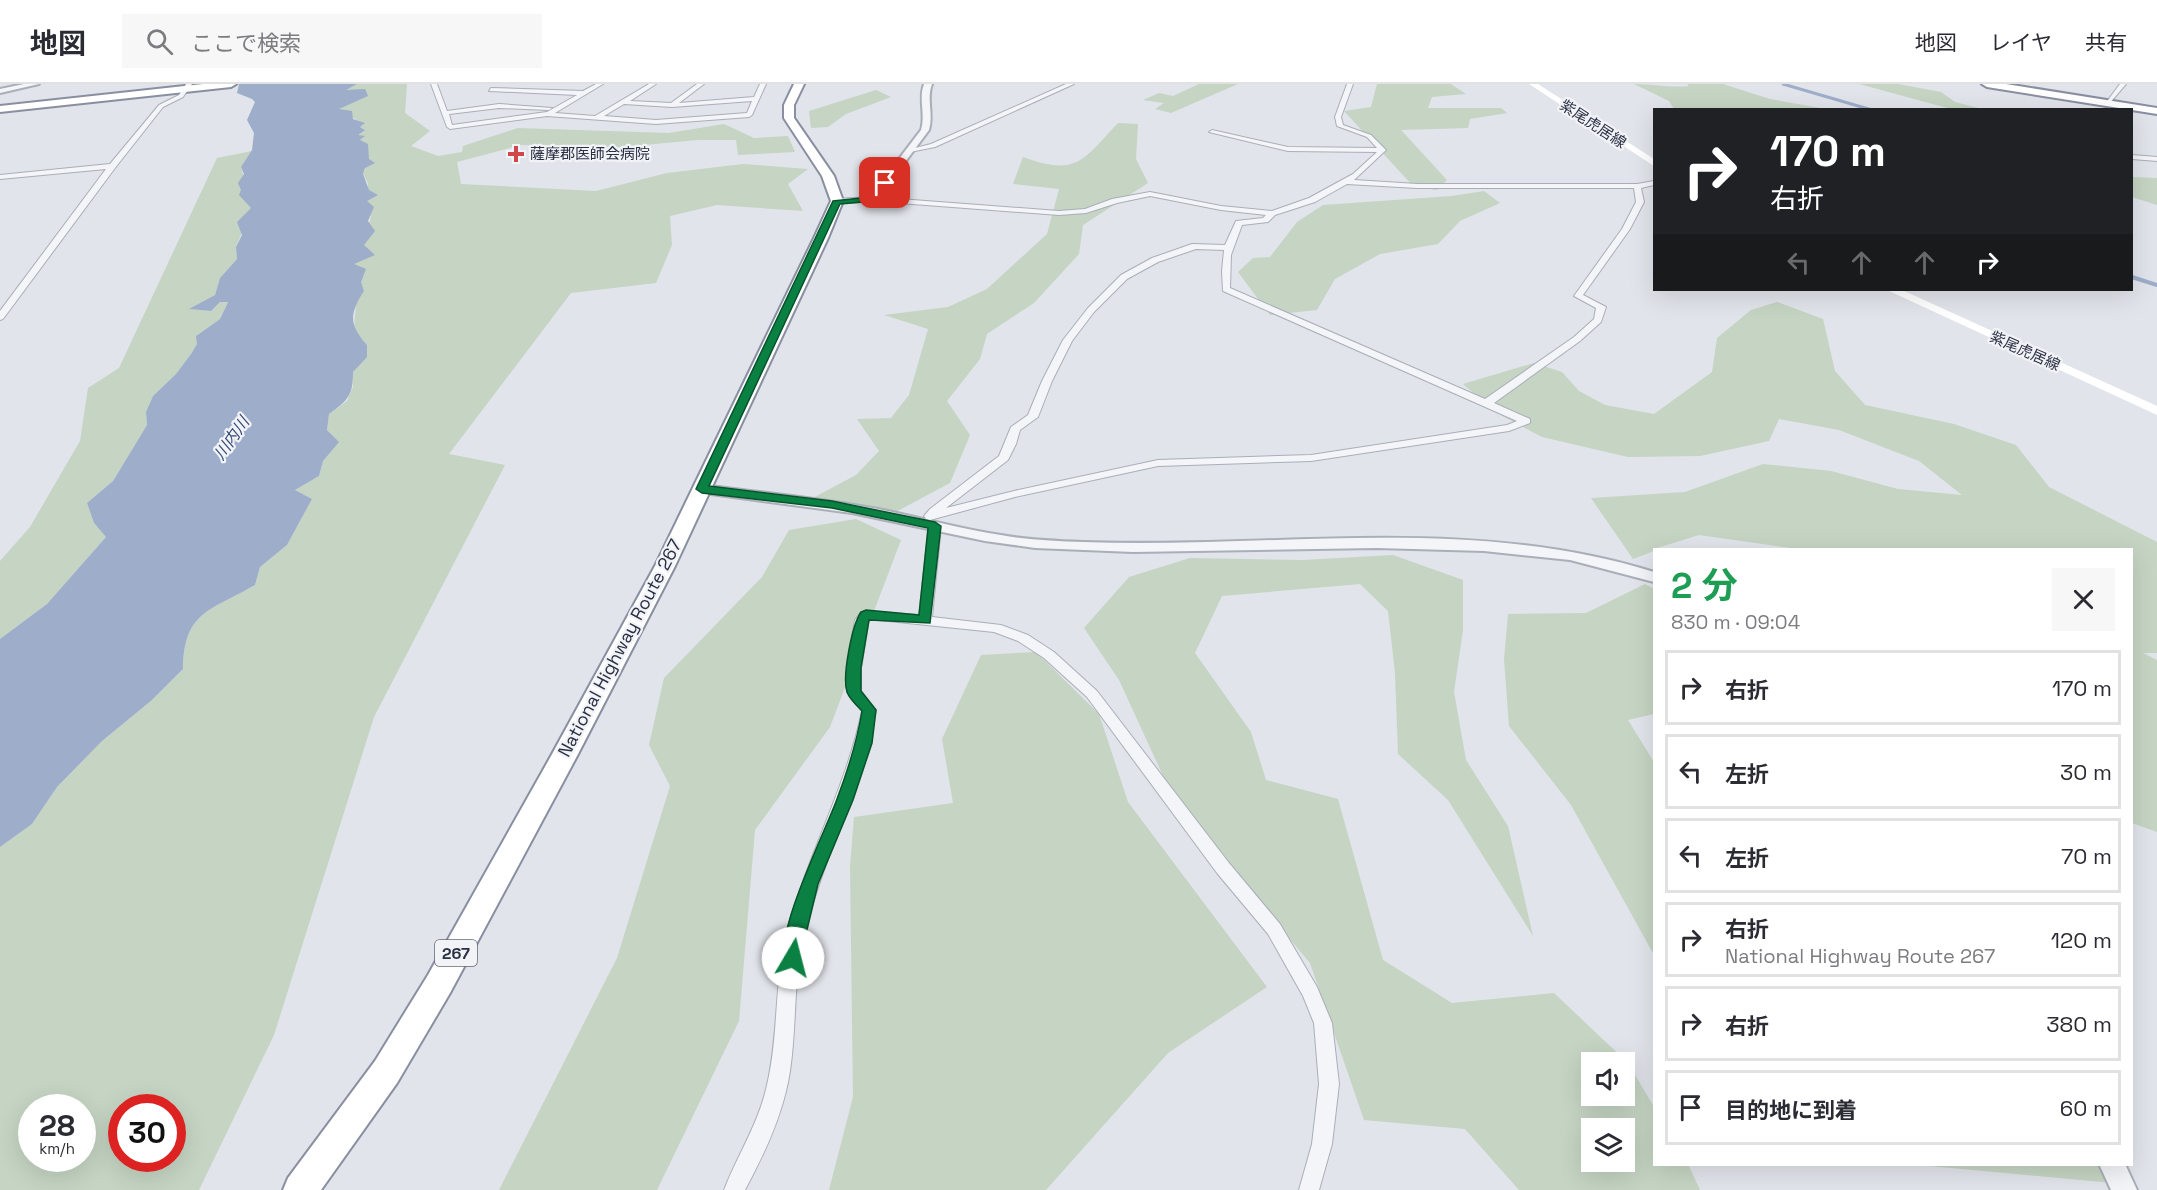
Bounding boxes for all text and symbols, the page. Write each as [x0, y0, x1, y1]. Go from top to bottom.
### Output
search box [122, 14, 542, 68]
text: 地図 [30, 25, 86, 61]
icon: search [143, 25, 176, 58]
text: ここで検索 [191, 29, 301, 57]
text: 地図 [1915, 29, 1957, 56]
text: レイヤ [1990, 29, 2052, 56]
text: 共有 [2085, 29, 2127, 56]
street label: 紫尾虎居線 [1557, 95, 1630, 152]
text: 170 m [1770, 125, 1886, 178]
icon: right [1671, 132, 1749, 210]
place label: 薩摩郡医師会病院 [530, 144, 650, 163]
marker: 薩摩郡医師会病院 [507, 145, 525, 163]
pin [859, 157, 910, 208]
icon: arrive [868, 166, 901, 199]
text: 右折 [1770, 181, 1824, 216]
icon: left [1782, 246, 1815, 279]
icon: ahead [1845, 246, 1878, 279]
icon: ahead [1908, 246, 1941, 279]
icon: right [1971, 246, 2004, 279]
street label: 紫尾虎居線 [1987, 327, 2063, 374]
water label: 川内川 [209, 411, 255, 464]
street label: National Highway Route 267 [552, 535, 687, 761]
text: 2 分 [1671, 563, 1738, 609]
button: close [2052, 568, 2115, 631]
text: 830 m · 09:04 [1671, 609, 1800, 635]
icon: right [1674, 671, 1707, 704]
text: 170 m [2052, 674, 2112, 702]
text: 右折 [1725, 676, 1769, 704]
icon: left [1674, 755, 1707, 788]
text: 30 m [2060, 758, 2112, 786]
text: 左折 [1725, 760, 1769, 788]
icon: left [1674, 839, 1707, 872]
text: 70 m [2061, 842, 2112, 870]
text: 左折 [1725, 844, 1769, 872]
text: 右折 [1725, 915, 1769, 943]
icon: right [1674, 923, 1707, 956]
position arrow [761, 926, 825, 990]
text: 120 m [2051, 926, 2112, 954]
road number: 267 [435, 940, 477, 966]
text: National Highway Route 267 [1725, 943, 1995, 969]
icon: right [1674, 1007, 1707, 1040]
text: 380 m [2046, 1010, 2112, 1038]
text: 右折 [1725, 1012, 1769, 1040]
map controls [1581, 1052, 1635, 1172]
button: sound [1581, 1052, 1635, 1106]
icon: arrive [1674, 1091, 1707, 1124]
speed limit sign: 30 [108, 1094, 186, 1172]
text: 60 m [2060, 1094, 2112, 1122]
text: 目的地に到着 [1725, 1096, 1857, 1124]
text: 28 [39, 1106, 75, 1145]
button: layers [1581, 1118, 1635, 1172]
text: km/h [39, 1139, 75, 1158]

